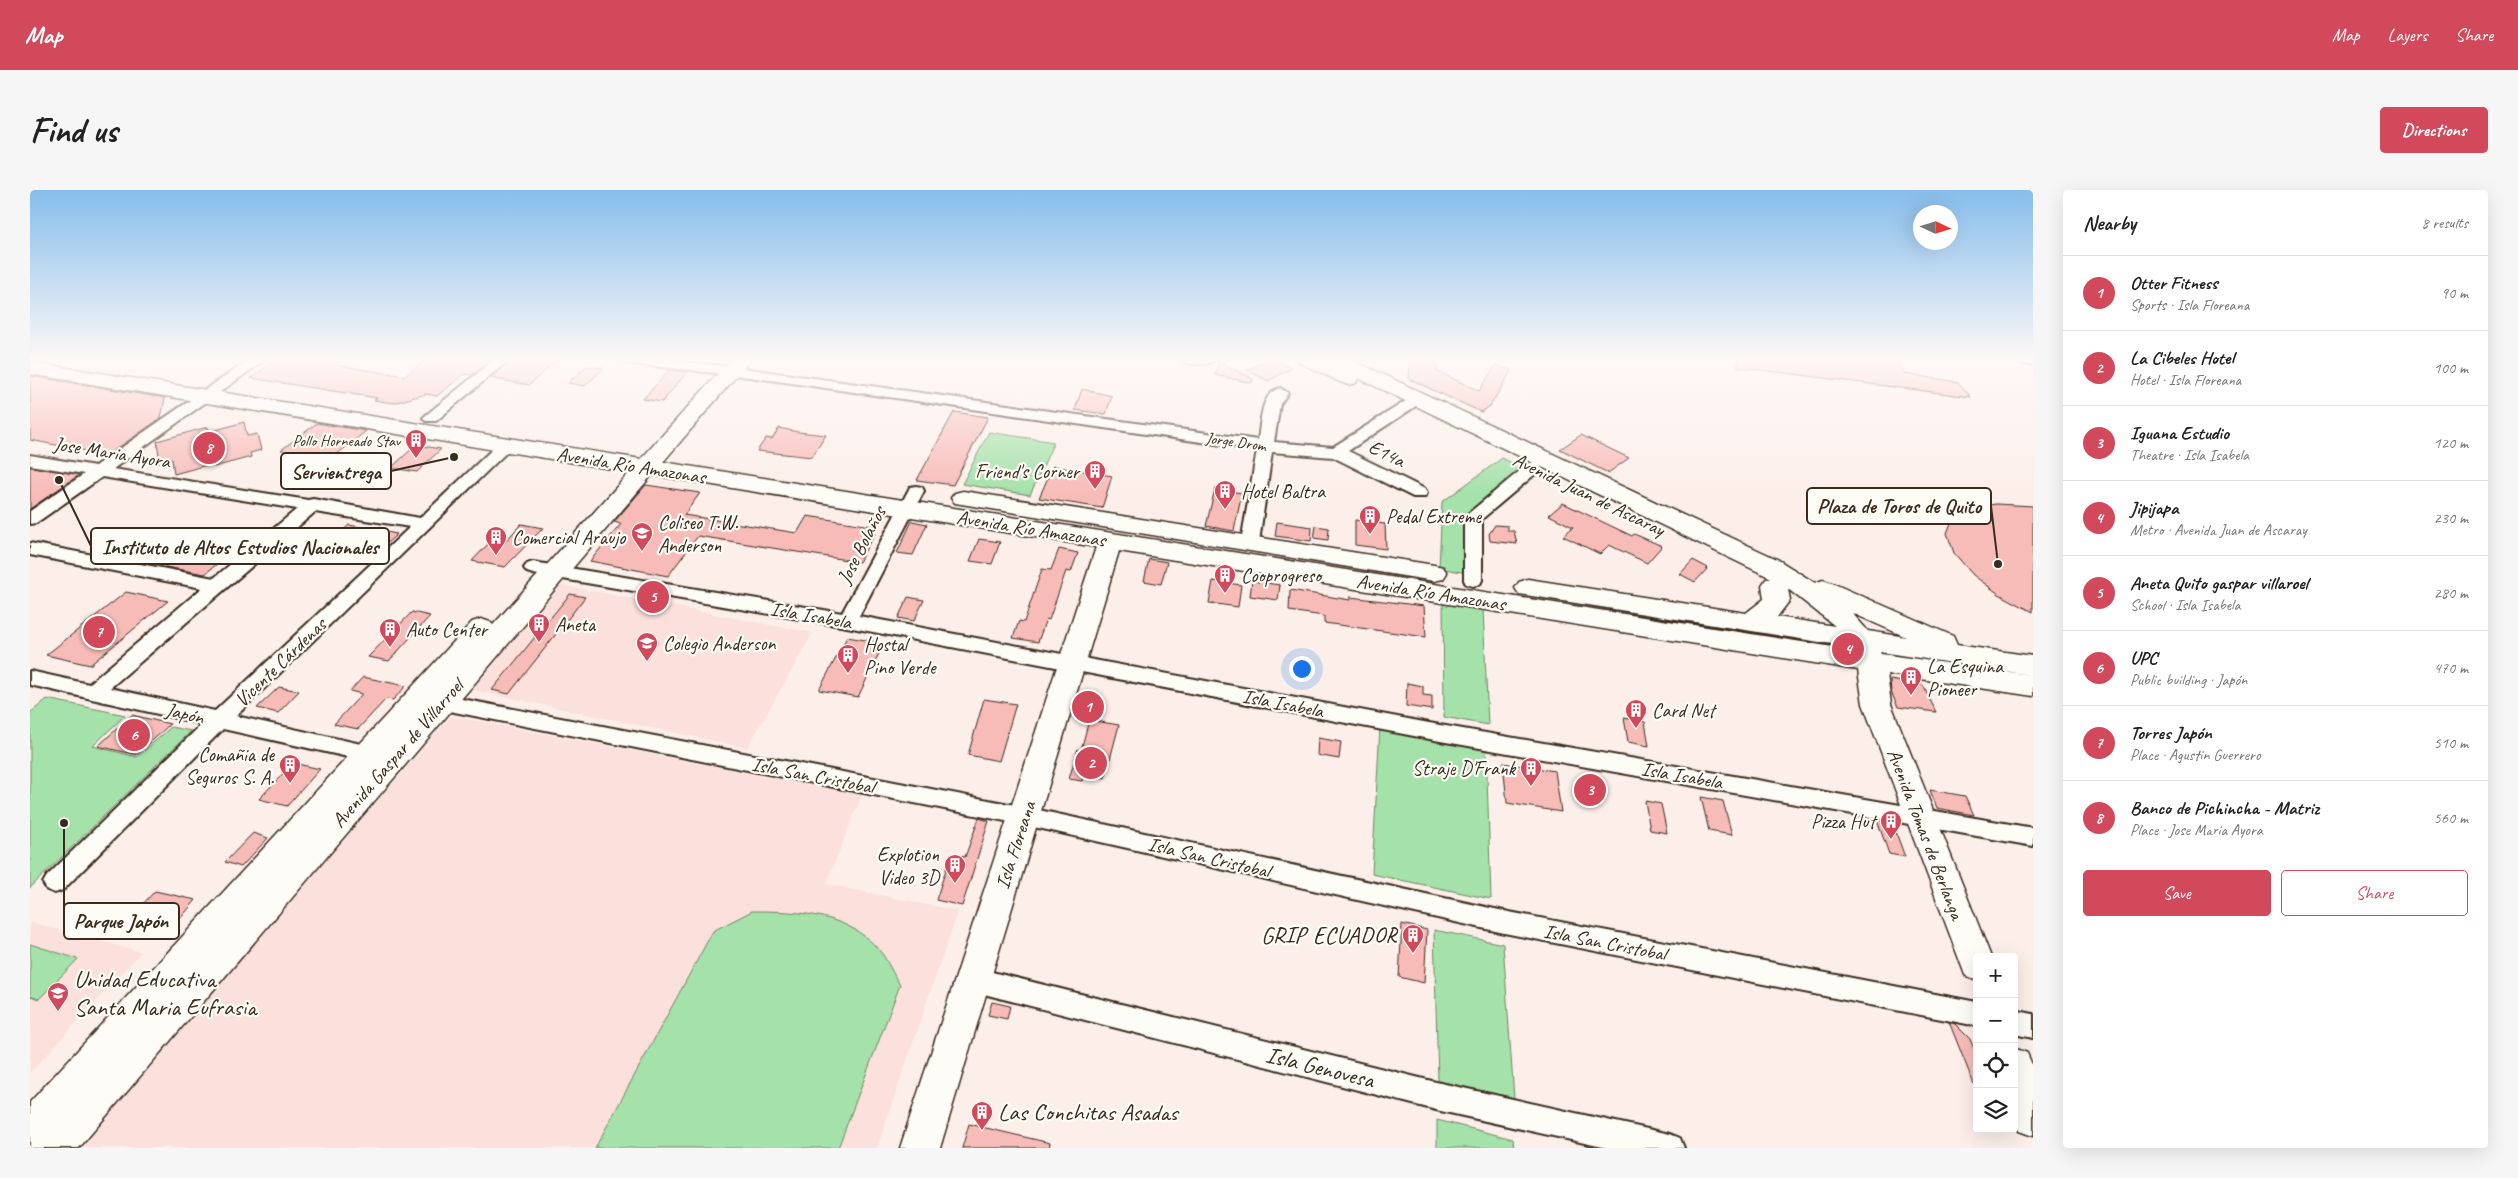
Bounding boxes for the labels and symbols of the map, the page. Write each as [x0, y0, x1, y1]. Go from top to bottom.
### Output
north arrow [1913, 205, 1958, 250]
building icon: Pollo Horneado Stav [404, 428, 428, 459]
street label: Jorge Drom [1204, 428, 1269, 456]
pin: 8 [193, 429, 225, 467]
street label: Jose Maria Ayora [51, 431, 173, 474]
place label: Pollo Horneado Stav [292, 431, 402, 451]
street label: E14a [1365, 434, 1410, 473]
street label: Avenida Río Amazonas [555, 441, 709, 490]
street label: Avenida Juan de Ascaray [1509, 447, 1671, 543]
callout: Servientrega [281, 453, 391, 489]
text: Servientrega [291, 459, 382, 485]
place label: Friend's Corner [975, 459, 1081, 484]
building icon: Friend's Corner [1083, 459, 1107, 490]
building icon: Hotel Baltra [1213, 479, 1237, 510]
place label: Hotel Baltra [1241, 479, 1326, 504]
callout: Plaza de Toros de Quito [1807, 488, 1991, 524]
text: Plaza de Toros de Quito [1817, 493, 1983, 519]
street label: Jose Bolaños [831, 500, 893, 589]
street label: Avenida Río Amazonas [955, 504, 1109, 553]
building icon: Pedal Extreme [1358, 504, 1382, 535]
place label: Pedal Extreme [1386, 504, 1482, 529]
place label: Coliseo T.W. Anderson [658, 510, 738, 558]
school or university icon: Coliseo T.W. Anderson [630, 521, 654, 552]
building icon: Comercial Araujo [484, 525, 508, 556]
place label: Comercial Araujo [512, 525, 626, 550]
callout: Instituto de Altos Estudios Nacionales [91, 528, 389, 564]
text: Instituto de Altos Estudios Nacionales [102, 534, 381, 560]
building icon: Cooprogreso [1213, 563, 1237, 594]
place label: Cooprogreso [1241, 563, 1323, 588]
street label: Avenida Río Amazonas [1355, 568, 1509, 617]
pin: 5 [637, 578, 669, 616]
street label: Isla Isabela [768, 596, 855, 635]
street label: Vicente Cárdenas [229, 611, 333, 712]
building icon: Aneta [527, 612, 551, 643]
place label: Aneta [555, 612, 597, 637]
pin: 7 [83, 613, 115, 651]
building icon: Auto Center [378, 617, 402, 648]
place label: Auto Center [406, 617, 489, 642]
pin: 4 [1832, 630, 1864, 668]
school or university icon: Colegio Anderson [635, 631, 659, 662]
place label: Colegio Anderson [663, 631, 777, 656]
place label: Hostal Pino Verde [864, 632, 937, 680]
building icon: Hostal Pino Verde [836, 643, 860, 674]
place label: La Esquina Pioneer [1927, 654, 2004, 702]
your location [1289, 656, 1315, 682]
building icon: La Esquina Pioneer [1899, 665, 1923, 696]
street label: Avenida Gaspar de Villarroel [326, 671, 471, 833]
street label: Isla Isabela [1240, 683, 1327, 724]
pin: 1 [1072, 688, 1104, 726]
street label: Japón [162, 697, 207, 730]
building icon: Card Net [1624, 698, 1648, 729]
place label: Card Net [1652, 698, 1718, 723]
pin: 6 [118, 716, 150, 754]
place label: Comañia de Seguros S. A. [185, 742, 275, 790]
pin: 2 [1075, 744, 1107, 782]
street label: Avenida Tomas de Berlanga [1881, 745, 1970, 925]
street label: Isla San Cristobal [749, 751, 880, 800]
building icon: Comañia de Seguros S. A. [278, 753, 302, 784]
place label: Straje D'Frank [1412, 756, 1517, 781]
building icon: Straje D'Frank [1519, 756, 1543, 787]
street label: Isla Isabela [1639, 756, 1726, 795]
pin: 3 [1574, 771, 1606, 809]
street label: Isla Floreana [990, 796, 1042, 892]
place label: Pizza Hut [1811, 809, 1878, 834]
building icon: Pizza Hut [1879, 809, 1903, 840]
street label: Isla San Cristobal [1145, 831, 1276, 884]
place label: Explotion Video 3D [877, 842, 940, 890]
building icon: Explotion Video 3D [943, 853, 967, 884]
callout: Parque Japón [64, 903, 179, 939]
text: Parque Japón [74, 908, 170, 934]
street label: Isla San Cristobal [1541, 918, 1672, 967]
place label: GRIP ECUADOR [1261, 920, 1399, 950]
building icon: GRIP ECUADOR [1401, 923, 1425, 954]
place label: Unidad Educativa Santa Maria Eufrasia [74, 964, 258, 1022]
school or university icon: Unidad Educativa Santa Maria Eufrasia [46, 981, 70, 1012]
street label: Isla Genovesa [1263, 1039, 1378, 1095]
place label: Las Conchitas Asadas [998, 1097, 1179, 1127]
building icon: Las Conchitas Asadas [970, 1100, 994, 1131]

